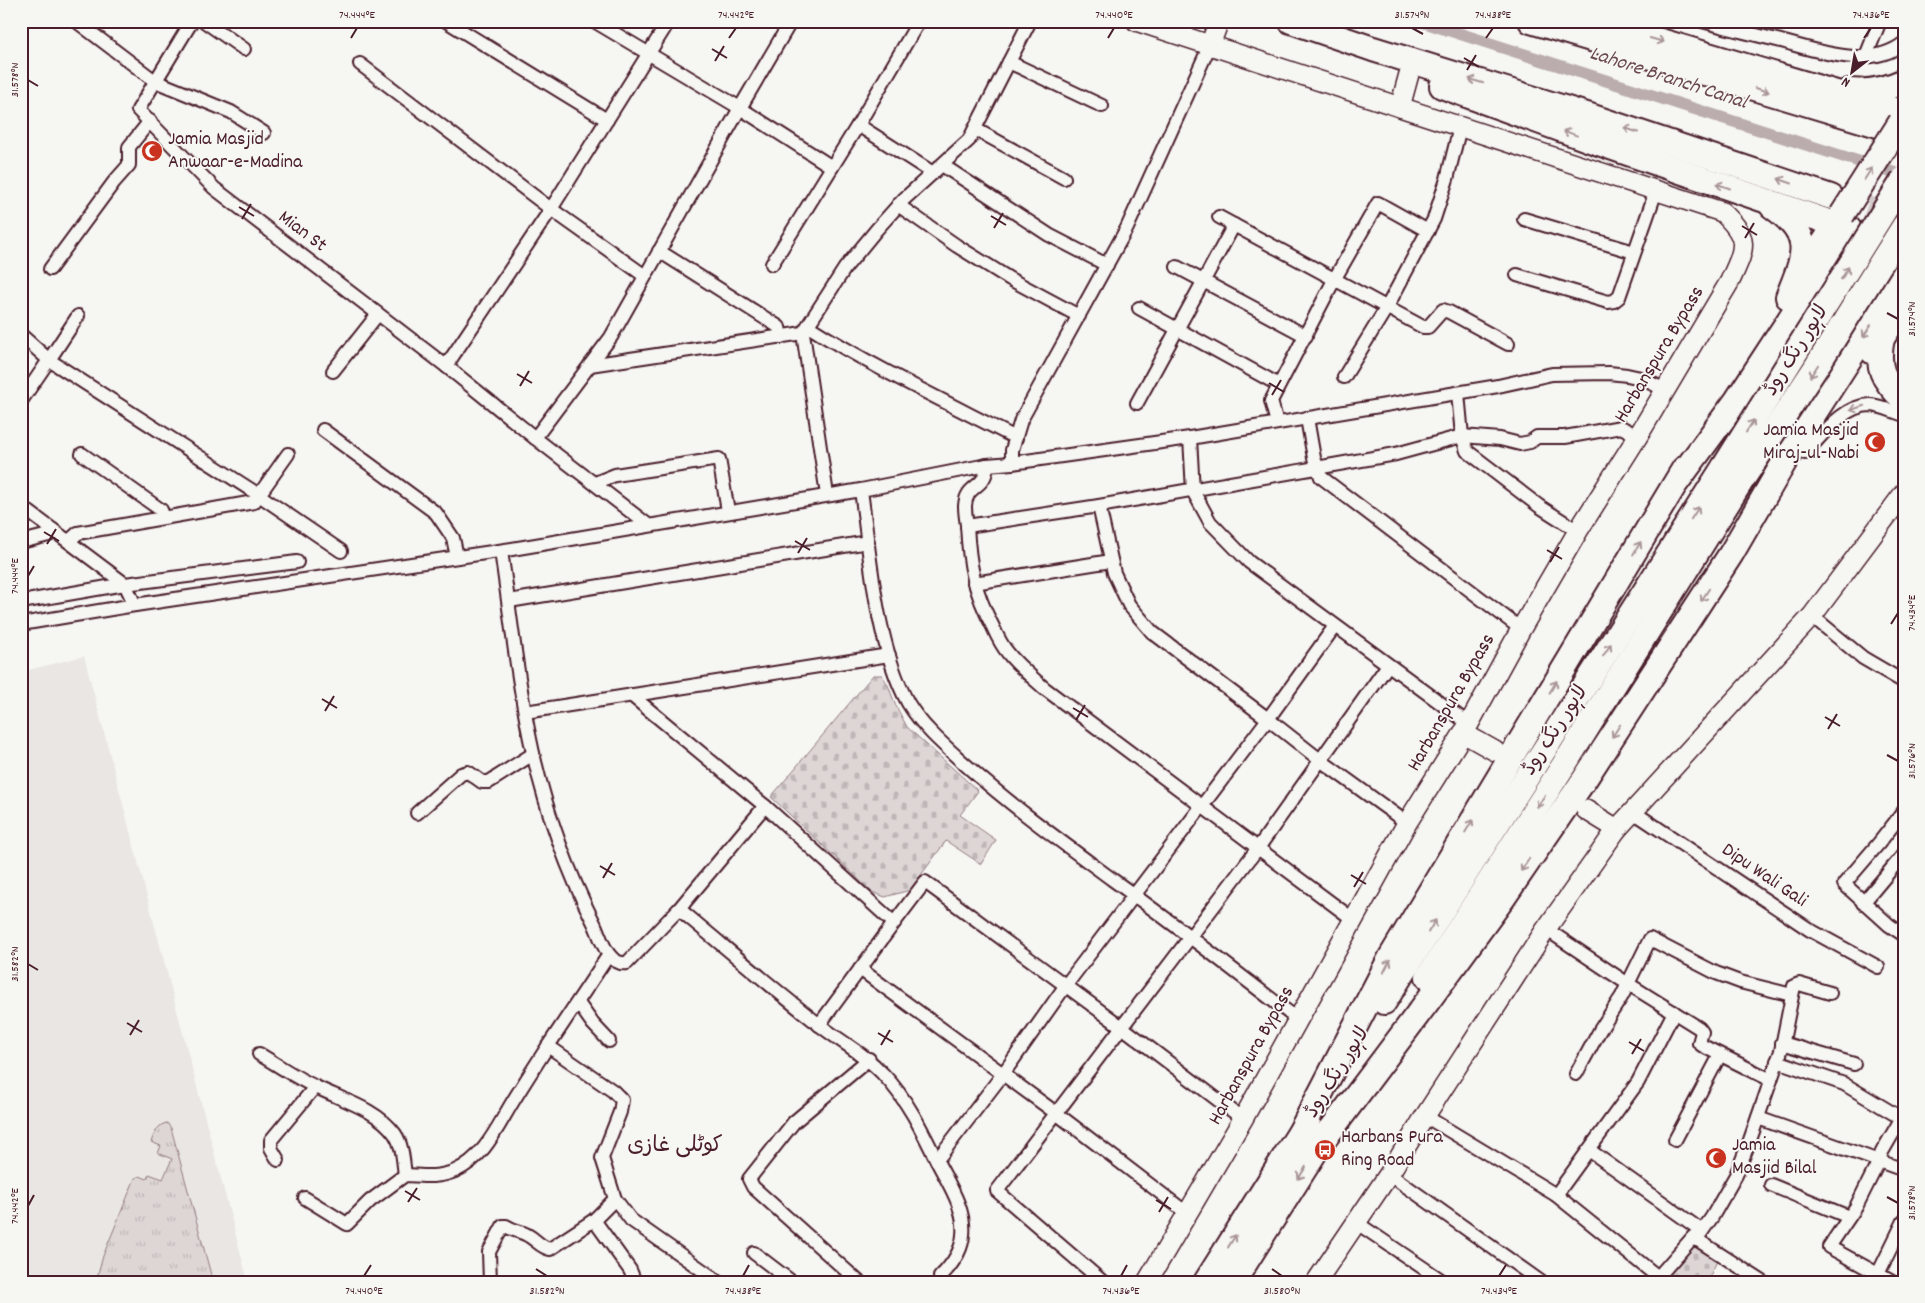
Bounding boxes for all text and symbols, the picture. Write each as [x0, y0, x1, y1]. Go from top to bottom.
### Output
text: 74.444°E [339, 7, 375, 24]
text: 74.442°E [718, 7, 755, 24]
text: 74.440°E [1095, 7, 1133, 24]
text: 31.574°N [1395, 7, 1429, 24]
text: 74.438°E [1475, 7, 1512, 24]
text: 74.436°E [1852, 7, 1890, 24]
one-way arrow [1648, 35, 1664, 45]
water label: Lahore Branch Canal [1585, 39, 1753, 119]
north arrow [1828, 48, 1878, 98]
text: 31.578°N [7, 63, 24, 97]
text: N [1838, 71, 1854, 92]
one-way arrow [1468, 76, 1484, 86]
one-way arrow [1754, 86, 1770, 96]
one-way arrow [1623, 125, 1639, 134]
place label: Jamia Masjid Anwaar-e-Madina [168, 126, 303, 177]
one-way arrow [1562, 128, 1578, 137]
mosque icon: Jamia Masjid Anwaar-e-Madina [140, 139, 164, 163]
one-way arrow [1863, 167, 1873, 181]
one-way arrow [1777, 176, 1793, 186]
one-way arrow [1716, 180, 1732, 190]
street label: Mian St [272, 204, 332, 260]
one-way arrow [1841, 266, 1851, 280]
street label: Harbanspura Bypass [1608, 281, 1712, 429]
street label: لاہور رنگ روڈ [1758, 300, 1836, 402]
text: 31.574°N [1904, 302, 1921, 336]
one-way arrow [1862, 324, 1872, 338]
one-way arrow [1808, 364, 1819, 378]
one-way arrow [1849, 404, 1865, 414]
place label: Jamia Masjid Miraj-ul-Nabi [1763, 417, 1859, 468]
one-way arrow [1745, 419, 1755, 433]
mosque icon: Jamia Masjid Miraj-ul-Nabi [1863, 430, 1887, 454]
one-way arrow [1689, 506, 1700, 520]
one-way arrow [1632, 541, 1642, 555]
text: 74.444°E [7, 558, 24, 594]
one-way arrow [1700, 587, 1710, 601]
text: 74.434°E [1904, 594, 1921, 631]
street label: Harbanspura Bypass [1401, 629, 1503, 777]
one-way arrow [1602, 643, 1612, 657]
street label: لاہور رنگ روڈ [1516, 680, 1596, 782]
one-way arrow [1549, 680, 1559, 694]
one-way arrow [1610, 723, 1620, 737]
text: 31.576°N [1904, 743, 1921, 779]
one-way arrow [1536, 793, 1546, 807]
one-way arrow [1465, 820, 1475, 834]
street label: Dipu Wali Gali [1715, 837, 1813, 915]
one-way arrow [1520, 858, 1530, 872]
one-way arrow [1426, 919, 1437, 933]
text: 31.582°N [7, 946, 24, 982]
one-way arrow [1383, 959, 1392, 974]
street label: Harbanspura Bypass [1202, 981, 1302, 1131]
street label: لاہور رنگ روڈ [1299, 1022, 1377, 1124]
place label: Harbans Pura Ring Road [1341, 1124, 1443, 1175]
district label: کوٹلی غازی [627, 1131, 723, 1162]
place label: Jamia Masjid Bilal [1732, 1132, 1817, 1183]
bus stop icon: Harbans Pura Ring Road [1313, 1138, 1337, 1162]
mosque icon: Jamia Masjid Bilal [1704, 1146, 1728, 1170]
one-way arrow [1296, 1166, 1307, 1180]
text: 31.578°N [1904, 1186, 1921, 1220]
text: 74.442°E [7, 1187, 24, 1224]
one-way arrow [1227, 1234, 1237, 1248]
text: 74.440°E [345, 1283, 383, 1300]
text: 31.582°N [529, 1283, 565, 1300]
text: 74.438°E [725, 1283, 762, 1300]
text: 74.436°E [1102, 1283, 1140, 1300]
text: 31.580°N [1264, 1283, 1300, 1300]
text: 74.434°E [1481, 1283, 1518, 1300]

